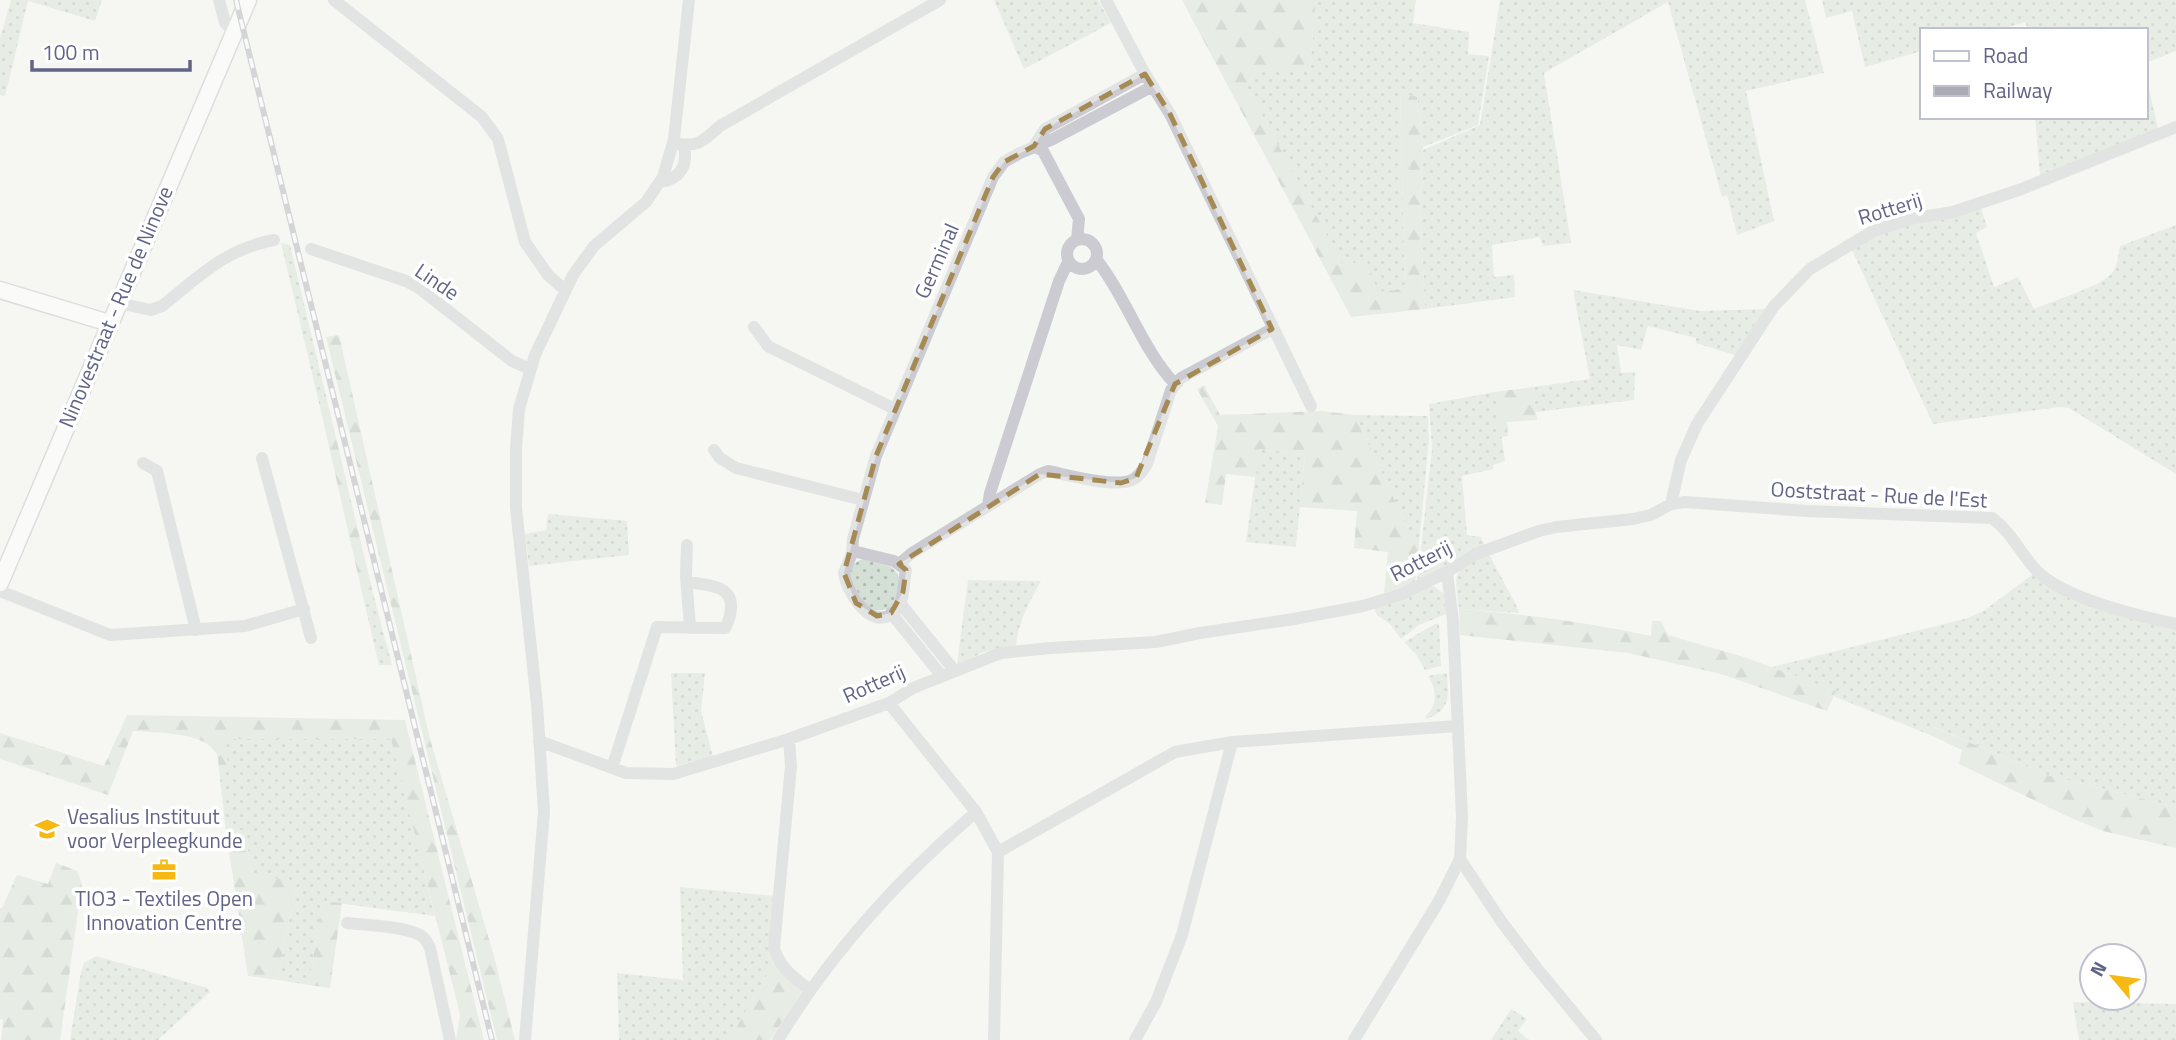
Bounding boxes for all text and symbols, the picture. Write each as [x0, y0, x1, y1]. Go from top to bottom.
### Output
scale bar [32, 28, 189, 72]
legend [1920, 28, 2148, 119]
text: 100 m [42, 36, 99, 68]
text: Road [1983, 39, 2028, 71]
text: Railway [1983, 74, 2052, 106]
street label: Ninovestraat - Rue de Ninove [50, 181, 181, 432]
street label: Rotterij [1854, 183, 1926, 233]
street label: Germinal [905, 218, 967, 303]
street label: Linde [409, 255, 466, 308]
street label: Ooststraat - Rue de l'Est [1770, 472, 1989, 516]
street label: Rotterij [1384, 531, 1457, 589]
street label: Rotterij [837, 655, 910, 711]
place label: Vesalius Instituut voor Verpleegkunde [67, 800, 243, 856]
school or university icon: Vesalius Instituut voor Verpleegkunde [33, 815, 61, 843]
office icon: TIO3 - Textiles Open Innovation Centre [150, 856, 178, 884]
place label: TIO3 - Textiles Open Innovation Centre [75, 882, 253, 938]
north arrow [2078, 942, 2148, 1012]
text: N [2082, 956, 2114, 981]

